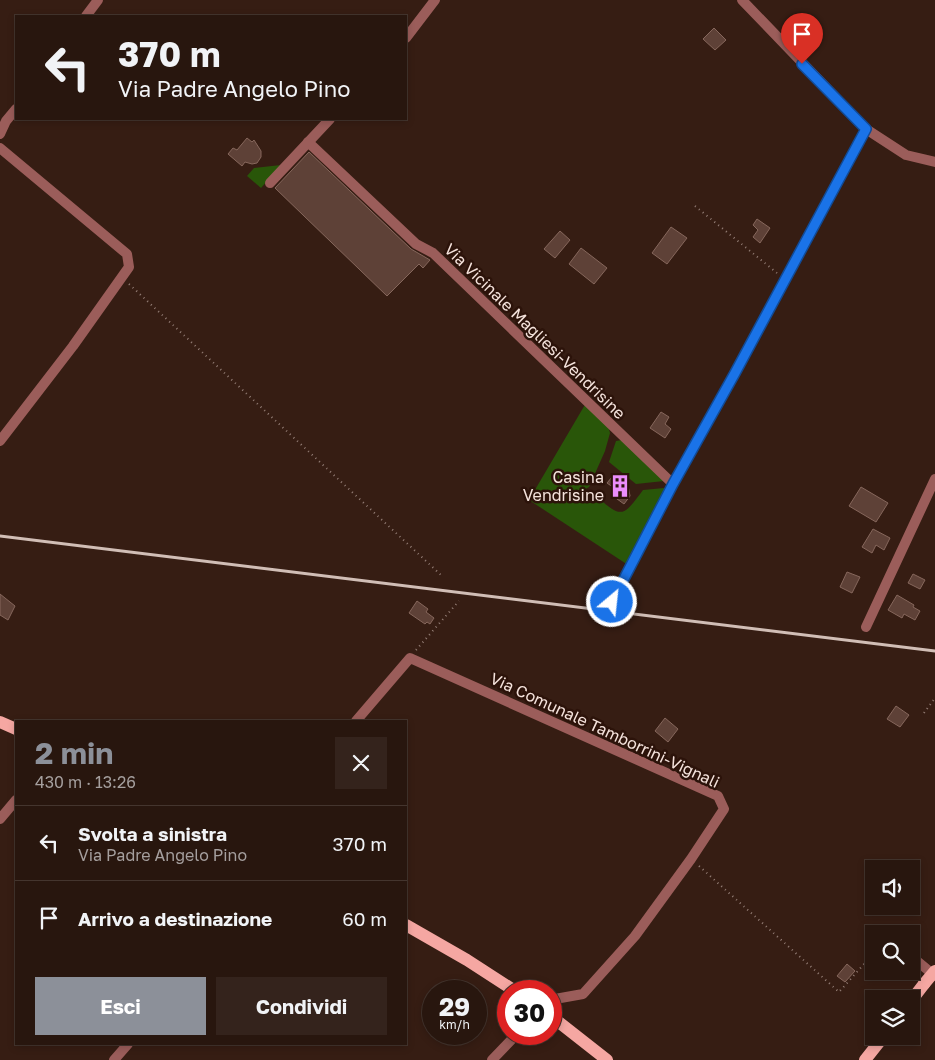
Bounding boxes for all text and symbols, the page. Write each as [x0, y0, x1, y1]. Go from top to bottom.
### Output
pin [781, 13, 823, 64]
icon: arrive [788, 20, 816, 48]
text: 370 m [118, 33, 221, 75]
icon: left [35, 35, 100, 100]
text: Via Padre Angelo Pino [118, 75, 350, 102]
street label: Via Vicinale Magliesi-Vendrisine [440, 239, 630, 423]
place label: Casina Vendrisine [523, 467, 604, 505]
building icon: Casina Vendrisine [607, 473, 633, 499]
position arrow [585, 575, 637, 627]
street label: Via Comunale Tamborrini-Vignali [487, 668, 723, 792]
text: 2 min [35, 735, 113, 771]
button: close [335, 737, 387, 789]
text: 430 m · 13:26 [35, 772, 136, 792]
text: Svolta a sinistra [78, 822, 227, 845]
icon: left [35, 829, 63, 857]
text: 370 m [332, 832, 387, 855]
text: Via Padre Angelo Pino [78, 845, 247, 865]
map controls [865, 860, 920, 1045]
button: sound [865, 860, 920, 915]
icon: arrive [35, 904, 63, 932]
text: Arrivo a destinazione [78, 907, 272, 930]
text: 60 m [342, 907, 387, 930]
button: search [865, 925, 920, 980]
button: Esci [35, 977, 206, 1035]
button: Condividi [216, 977, 387, 1035]
speed limit sign: 30 [497, 980, 562, 1045]
button: layers [865, 990, 920, 1045]
text: 29 [439, 991, 470, 1022]
text: km/h [439, 1017, 470, 1032]

